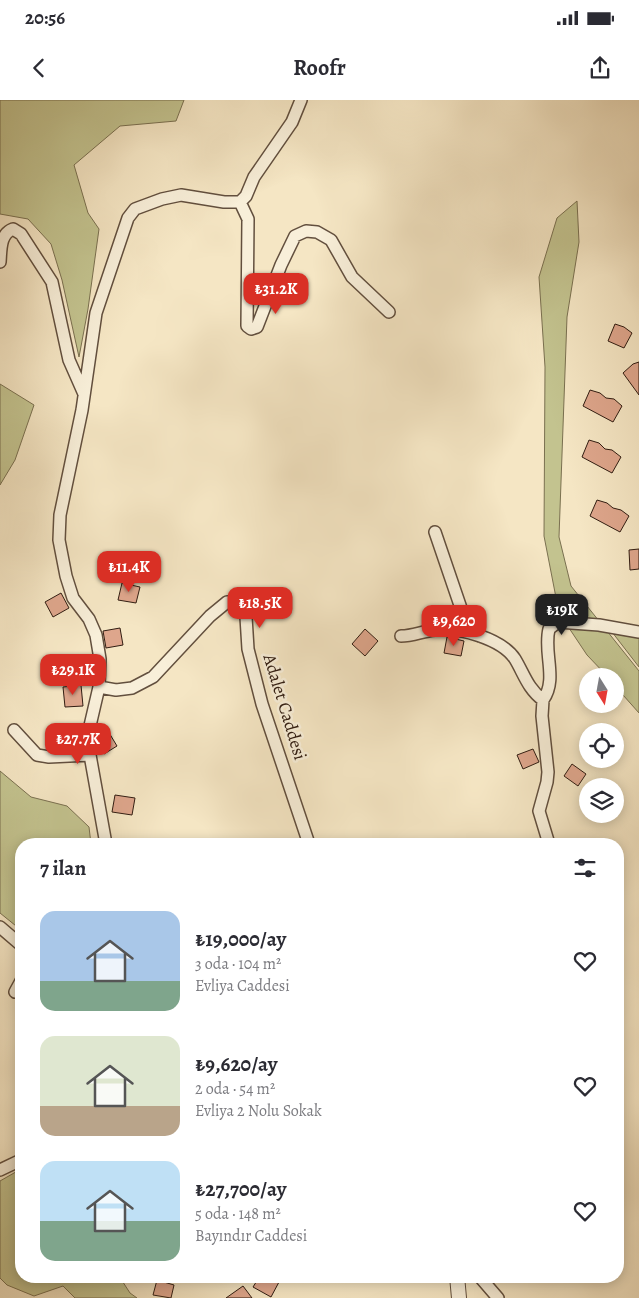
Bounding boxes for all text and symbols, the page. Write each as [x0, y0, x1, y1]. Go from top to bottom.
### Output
text: 20:56 [25, 5, 65, 31]
text: Roofr [293, 53, 346, 83]
icon: back [25, 54, 53, 82]
icon: share [586, 54, 614, 82]
pin: ₺31.2K [235, 272, 317, 315]
text: ₺31.2K [254, 278, 298, 300]
pin: ₺11.4K [88, 550, 170, 593]
text: ₺11.4K [108, 556, 150, 578]
pin: ₺18.5K [219, 586, 301, 629]
text: ₺18.5K [239, 592, 281, 614]
pin: ₺19K [532, 594, 592, 636]
text: ₺19K [546, 599, 578, 621]
pin: ₺9,620 [413, 604, 495, 647]
text: ₺9,620 [433, 610, 475, 632]
street label: Adalet Caddesi [257, 650, 313, 763]
pin: ₺29.1K [32, 654, 114, 696]
text: ₺29.1K [51, 659, 95, 681]
north arrow [579, 668, 624, 712]
map controls [579, 668, 624, 823]
pin: ₺27.7K [37, 722, 119, 765]
button: locate [579, 723, 624, 768]
text: ₺27.7K [56, 728, 100, 750]
button: layers [579, 778, 624, 823]
text: 7 ilan [40, 854, 86, 882]
icon: filters [571, 854, 599, 882]
text: ₺19,000/ay [195, 925, 286, 953]
icon: home [80, 931, 140, 991]
icon: heart [571, 947, 599, 975]
text: 3 oda · 104 m² [195, 953, 281, 975]
text: Evliya Caddesi [195, 975, 290, 997]
text: ₺9,620/ay [195, 1050, 278, 1078]
icon: home [80, 1056, 140, 1116]
icon: heart [571, 1072, 599, 1100]
text: 2 oda · 54 m² [195, 1078, 275, 1100]
text: Evliya 2 Nolu Sokak [195, 1100, 322, 1122]
text: ₺27,700/ay [195, 1175, 287, 1203]
icon: home [80, 1181, 140, 1241]
icon: heart [571, 1197, 599, 1225]
text: 5 oda · 148 m² [195, 1203, 281, 1225]
text: Bayındır Caddesi [195, 1225, 307, 1247]

